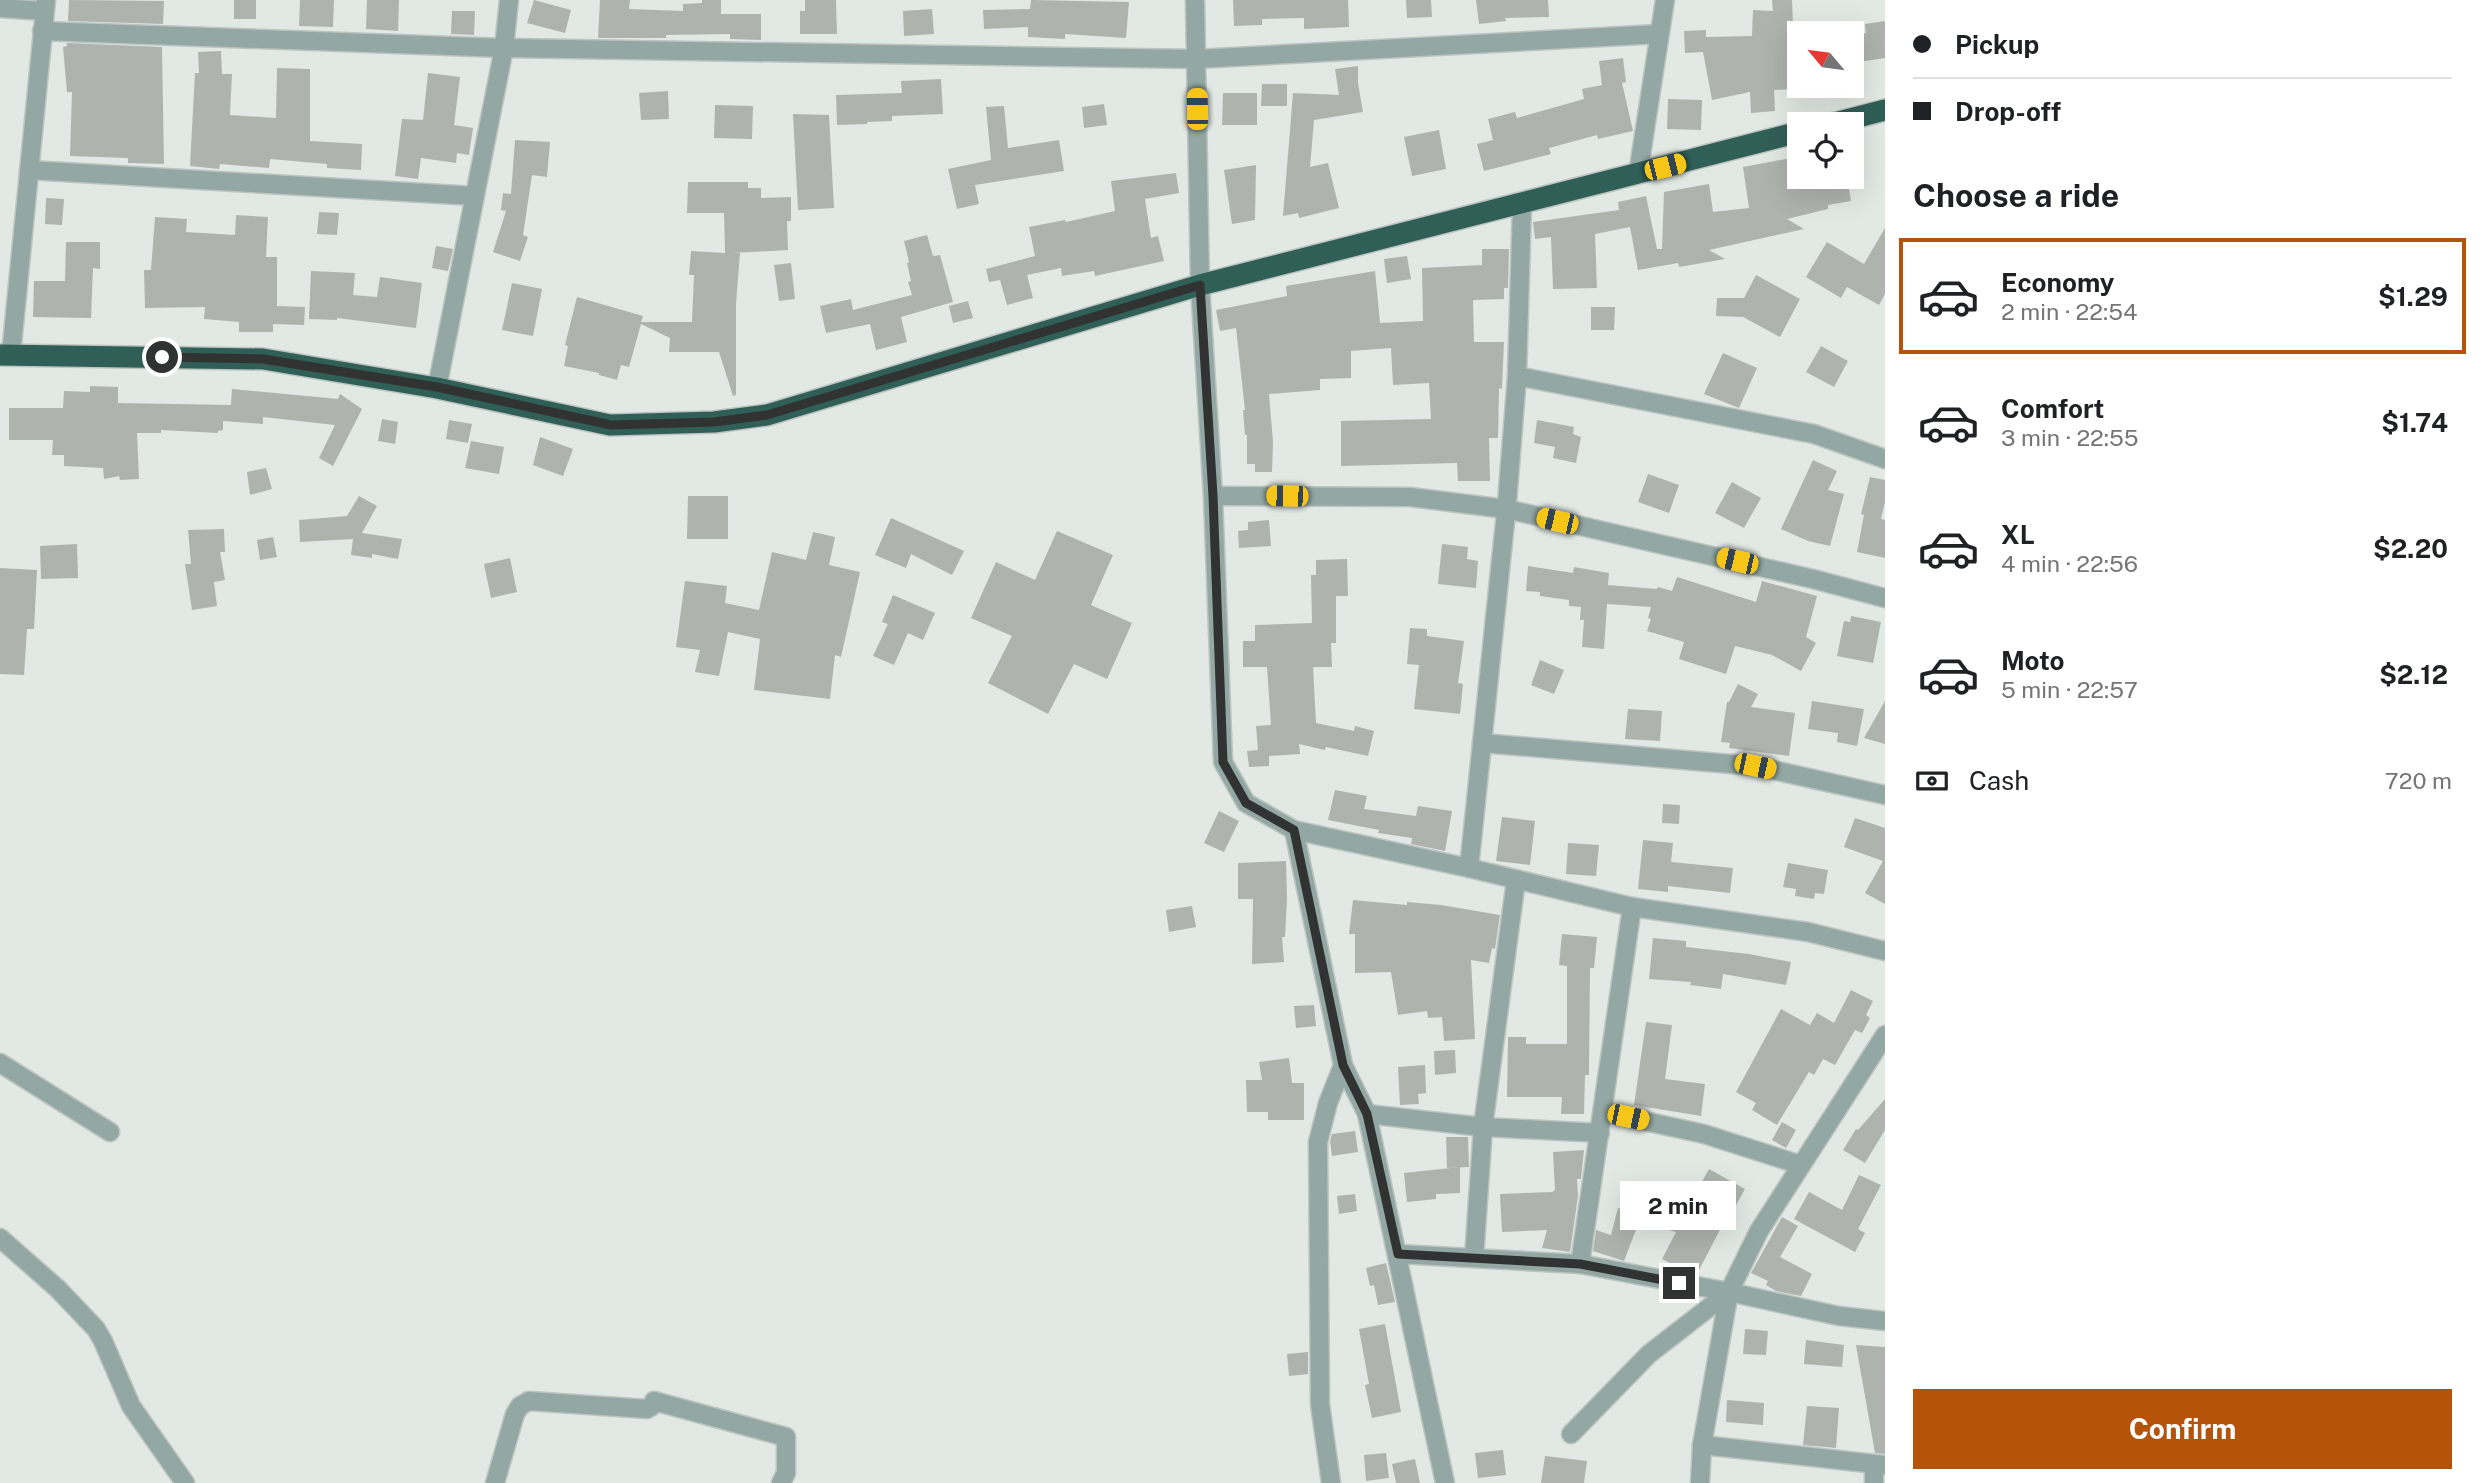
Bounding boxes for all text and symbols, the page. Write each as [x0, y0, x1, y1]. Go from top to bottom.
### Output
north arrow [1787, 21, 1864, 98]
map controls [1787, 21, 1864, 189]
text: Pickup [1955, 29, 2039, 60]
car [1187, 88, 1208, 130]
text: Drop-off [1955, 96, 2061, 127]
button: locate [1787, 112, 1864, 189]
car [1643, 152, 1688, 182]
text: Choose a ride [1913, 177, 2119, 214]
icon: car [1917, 265, 1980, 328]
text: Economy [2001, 267, 2114, 298]
text: $1.29 [2378, 281, 2448, 312]
text: 2 min · 22:54 [2001, 298, 2137, 325]
route start [146, 341, 178, 373]
icon: car [1917, 391, 1980, 454]
text: Comfort [2001, 393, 2104, 424]
text: $1.74 [2381, 407, 2448, 438]
text: 3 min · 22:55 [2001, 424, 2138, 451]
car [1266, 485, 1309, 507]
car [1535, 506, 1580, 536]
icon: car [1917, 517, 1980, 580]
text: XL [2001, 519, 2035, 550]
text: $2.20 [2373, 533, 2448, 564]
car [1715, 546, 1760, 576]
text: 4 min · 22:56 [2001, 550, 2138, 577]
icon: car [1917, 643, 1980, 706]
text: Moto [2001, 645, 2064, 676]
text: $2.12 [2379, 659, 2448, 690]
text: 5 min · 22:57 [2001, 676, 2138, 703]
car [1733, 751, 1778, 781]
icon: cash [1913, 762, 1951, 800]
text: Cash [1969, 765, 2029, 796]
text: 720 m [2385, 767, 2452, 794]
car [1606, 1102, 1651, 1132]
callout: 2 min [1621, 1182, 1737, 1230]
text: 2 min [1648, 1192, 1708, 1219]
route end [1663, 1267, 1695, 1299]
button: Confirm [1913, 1389, 2452, 1469]

